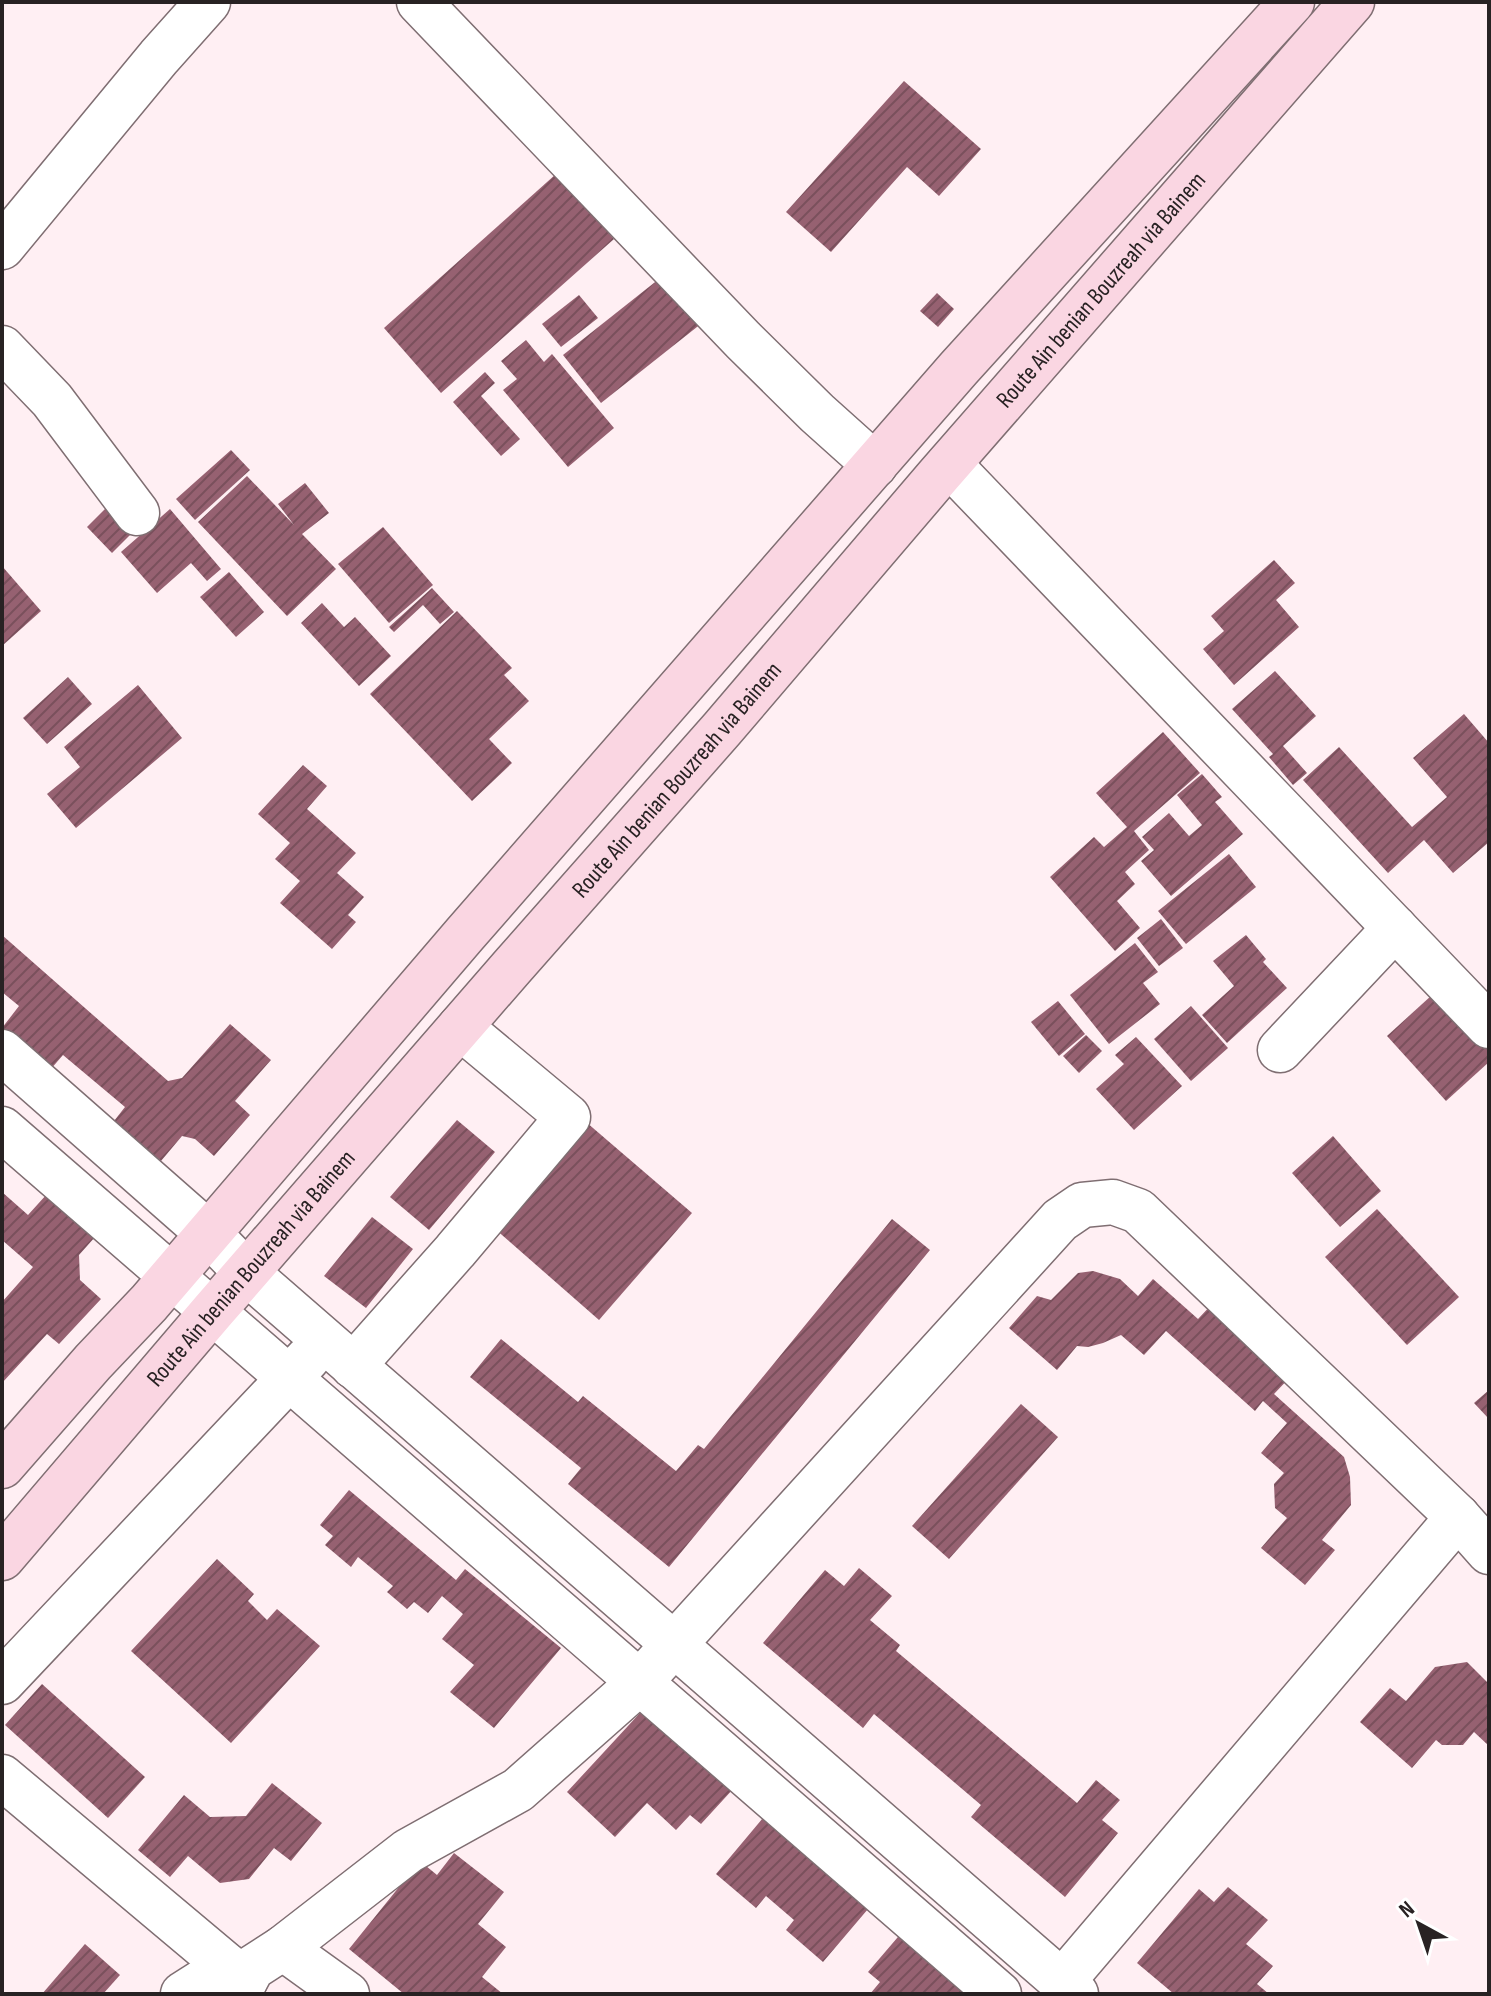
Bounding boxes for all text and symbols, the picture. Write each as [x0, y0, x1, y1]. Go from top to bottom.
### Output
street label: Route Ain benian Bouzreah via Bainem [990, 166, 1212, 414]
street label: Route Ain benian Bouzreah via Bainem [566, 656, 788, 904]
street label: Route Ain benian Bouzreah via Bainem [141, 1144, 361, 1393]
north arrow [1379, 1884, 1459, 1964]
text: N [1394, 1896, 1420, 1924]

